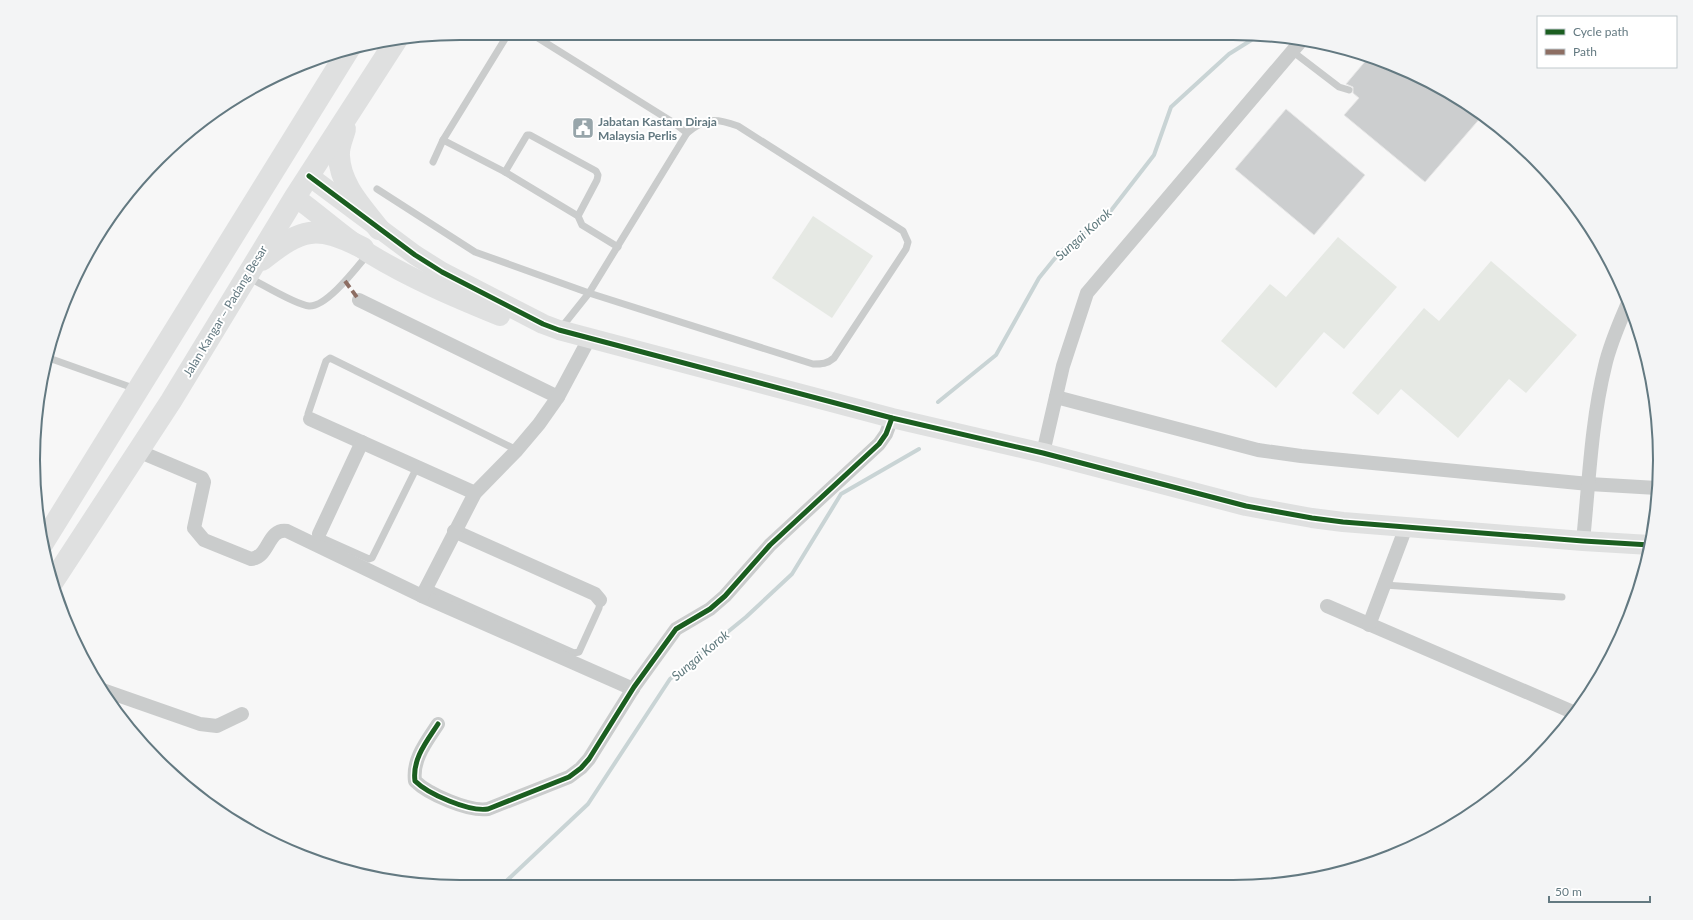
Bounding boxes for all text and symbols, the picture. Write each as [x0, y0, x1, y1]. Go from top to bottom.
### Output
legend [1537, 16, 1677, 68]
text: Cycle path [1573, 24, 1628, 39]
text: Path [1573, 44, 1597, 59]
place label: Jabatan Kastam Diraja Malaysia Perlis [598, 114, 717, 143]
public building icon: Jabatan Kastam Diraja Malaysia Perlis [570, 115, 596, 141]
water label: Sungai Korok [1051, 204, 1115, 264]
street label: Jalan Kangar – Padang Besar [180, 242, 271, 379]
water label: Sungai Korok [668, 626, 733, 684]
scale bar [1549, 878, 1650, 904]
text: 50 m [1555, 884, 1582, 899]

